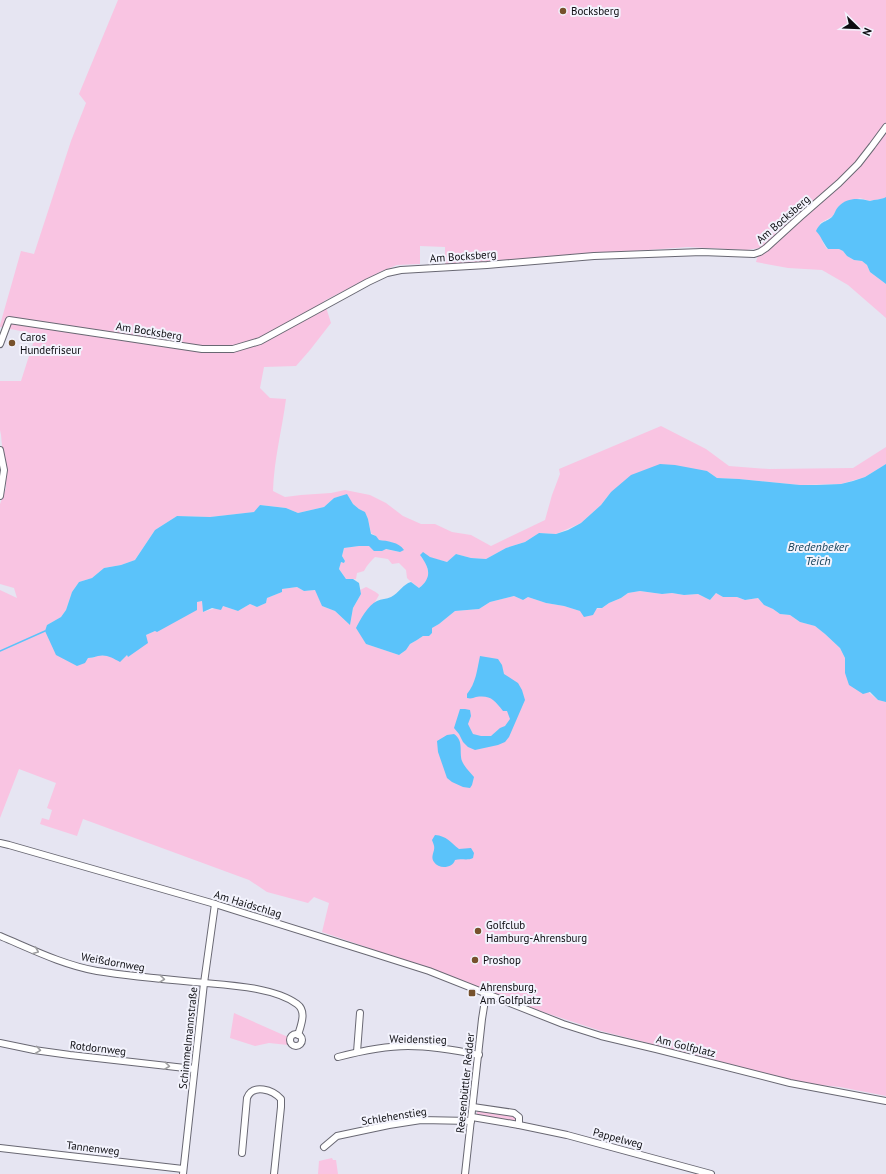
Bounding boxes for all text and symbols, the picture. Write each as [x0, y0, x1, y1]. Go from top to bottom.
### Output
place label: Bocksberg [571, 4, 619, 18]
marker: Bocksberg [558, 6, 568, 16]
north arrow [838, 8, 878, 48]
text: N [859, 26, 875, 38]
street label: Am Bocksberg [753, 192, 813, 246]
street label: Am Bocksberg [429, 247, 497, 265]
street label: Am Bocksberg [115, 319, 183, 343]
place label: Caros Hundefriseur [20, 330, 81, 357]
marker: Caros Hundefriseur [7, 338, 17, 348]
water label: Bredenbeker Teich [788, 539, 849, 568]
street label: Am Haidschlag [212, 887, 284, 921]
place label: Golfclub Hamburg-Ahrensburg [486, 918, 587, 945]
marker: Golfclub Hamburg-Ahrensburg [473, 926, 483, 936]
one-way arrow [33, 946, 40, 954]
street label: Weißdornweg [80, 949, 146, 975]
place label: Proshop [483, 953, 521, 967]
marker: Proshop [470, 955, 480, 965]
one-way arrow [159, 974, 165, 983]
place label: Ahrensburg, Am Golfplatz [480, 980, 541, 1007]
street label: Schimmelmannstraße [176, 986, 200, 1090]
marker: Ahrensburg, Am Golfplatz [467, 988, 477, 998]
street label: Weidenstieg [389, 1032, 447, 1047]
street label: Reesenbüttler Redder [453, 1032, 477, 1134]
street label: Am Golfplatz [655, 1032, 717, 1060]
street label: Rotdornweg [69, 1038, 127, 1058]
one-way arrow [35, 1045, 41, 1054]
one-way arrow [164, 1061, 170, 1070]
street label: Schlehenstieg [360, 1104, 428, 1128]
street label: Pappelweg [591, 1125, 645, 1151]
street label: Tannenweg [66, 1138, 120, 1158]

